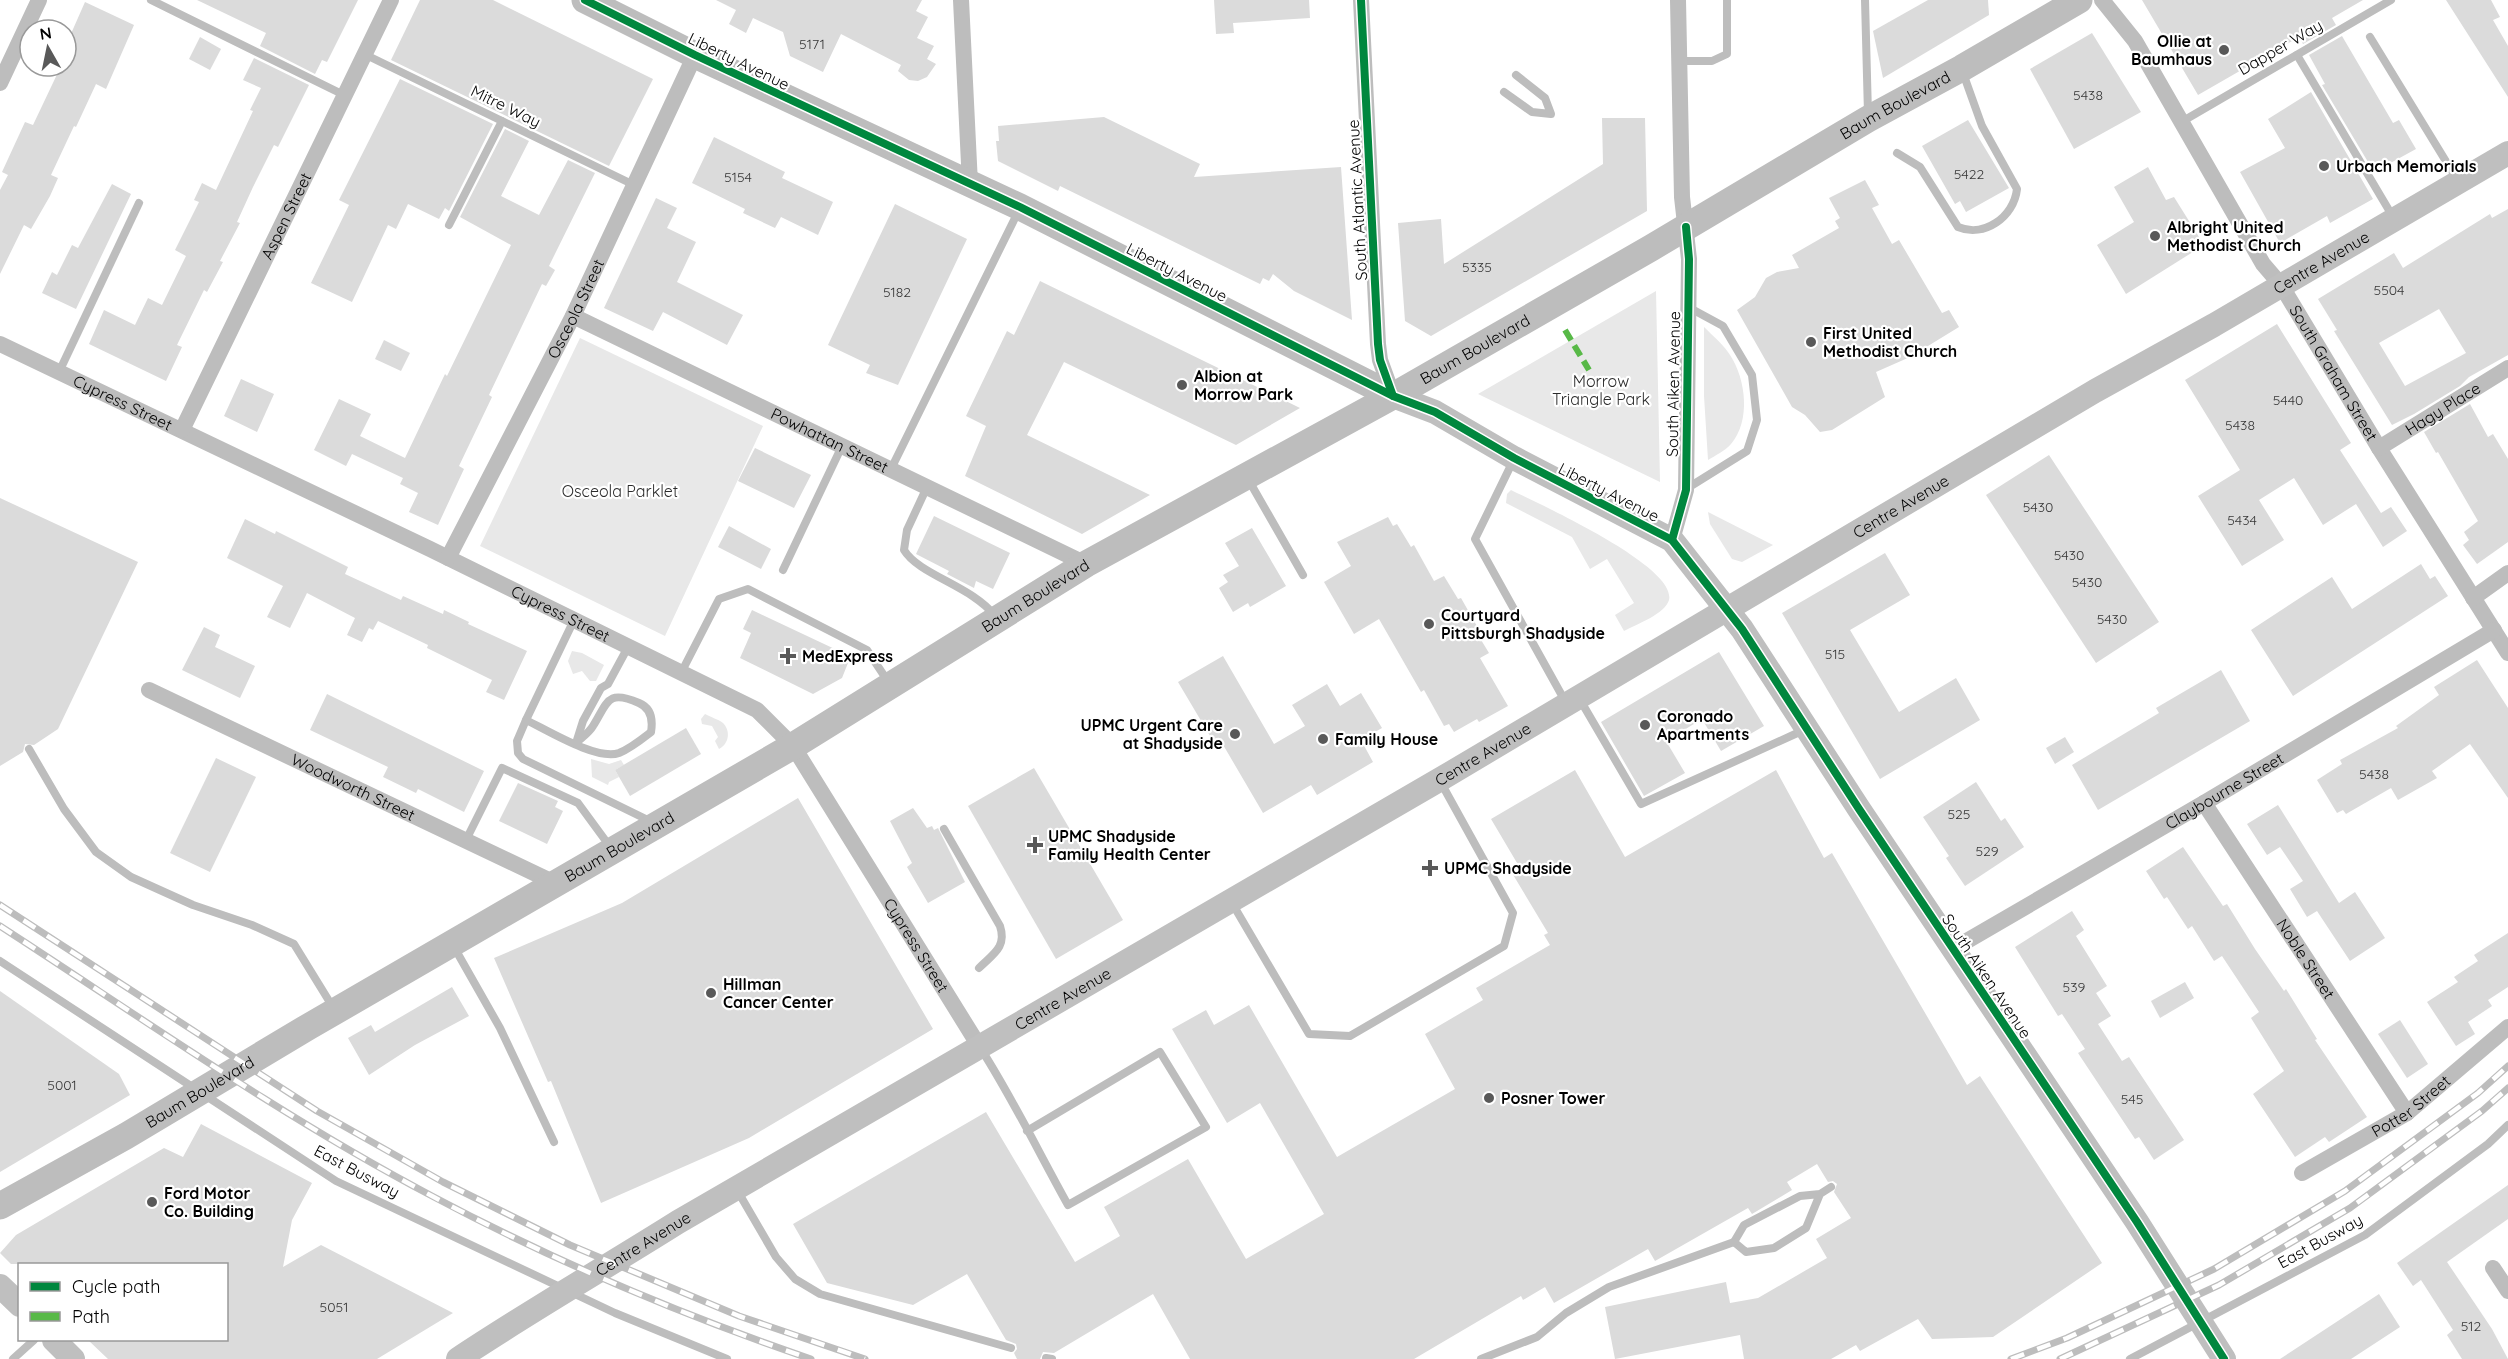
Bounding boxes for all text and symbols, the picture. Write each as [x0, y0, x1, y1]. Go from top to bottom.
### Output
street label: Dapper Way [2234, 15, 2326, 79]
north arrow [18, 18, 78, 78]
text: N [38, 22, 53, 44]
street label: Liberty Avenue [685, 28, 793, 94]
place label: Ollie at Baumhaus [2131, 31, 2212, 69]
house number: 5171 [799, 35, 825, 53]
marker: Ollie at Baumhaus [2217, 43, 2231, 57]
street label: Baum Boulevard [1836, 66, 1954, 144]
street label: Mitre Way [468, 80, 544, 132]
house number: 5438 [2073, 86, 2103, 104]
street label: South Atlantic Avenue [1343, 119, 1371, 281]
place label: Urbach Memorials [2336, 156, 2477, 176]
marker: Urbach Memorials [2317, 159, 2331, 173]
house number: 5422 [1954, 165, 1984, 183]
house number: 5154 [724, 168, 752, 186]
street label: Aspen Street [256, 169, 316, 263]
place label: Albright United Methodist Church [2167, 217, 2301, 255]
street label: Centre Avenue [2269, 226, 2373, 298]
marker: Albright United Methodist Church [2148, 229, 2162, 243]
street label: Liberty Avenue [1123, 238, 1231, 306]
street label: Osceola Street [543, 256, 608, 362]
house number: 5335 [1462, 258, 1492, 276]
house number: 5504 [2374, 281, 2404, 299]
house number: 5182 [883, 283, 911, 301]
street label: South Graham Street [2285, 301, 2382, 445]
street label: Baum Boulevard [1416, 310, 1533, 388]
street label: South Aiken Avenue [1662, 311, 1684, 457]
place label: First United Methodist Church [1823, 323, 1957, 361]
marker: First United Methodist Church [1804, 335, 1818, 349]
place label: Albion at Morrow Park [1194, 366, 1293, 404]
street label: Cypress Street [70, 370, 175, 435]
park label: Morrow Triangle Park [1552, 371, 1650, 409]
marker: Albion at Morrow Park [1175, 378, 1189, 392]
street label: Hagy Place [2401, 378, 2484, 439]
house number: 5440 [2273, 391, 2303, 409]
street label: Powhattan Street [768, 403, 892, 477]
house number: 5438 [2225, 416, 2255, 434]
street label: Liberty Avenue [1555, 458, 1663, 526]
street label: Centre Avenue [1849, 470, 1952, 542]
park label: Osceola Parklet [562, 481, 678, 501]
house number: 5430 [2023, 498, 2053, 516]
house number: 5434 [2227, 511, 2257, 529]
house number: 5430 [2054, 546, 2084, 564]
street label: Baum Boulevard [978, 554, 1093, 637]
house number: 5430 [2072, 573, 2102, 591]
street label: Cypress Street [508, 581, 613, 646]
place label: Courtyard Pittsburgh Shadyside [1441, 605, 1605, 643]
house number: 5430 [2097, 610, 2127, 628]
marker: Courtyard Pittsburgh Shadyside [1422, 617, 1436, 631]
house number: 515 [1825, 645, 1845, 663]
place label: MedExpress [802, 646, 893, 666]
marker: MedExpress [779, 647, 797, 665]
place label: Coronado Apartments [1657, 706, 1749, 744]
place label: UPMC Urgent Care at Shadyside [1080, 715, 1223, 753]
street label: Centre Avenue [1431, 718, 1534, 790]
marker: Coronado Apartments [1638, 718, 1652, 732]
marker: UPMC Urgent Care at Shadyside [1228, 727, 1242, 741]
place label: Family House [1335, 729, 1438, 749]
marker: Family House [1316, 732, 1330, 746]
street label: Claybourne Street [2161, 748, 2287, 833]
street label: Woodworth Street [288, 749, 418, 825]
house number: 5438 [2359, 765, 2389, 783]
house number: 525 [1947, 805, 1971, 823]
street label: Baum Boulevard [561, 807, 678, 886]
place label: UPMC Shadyside Family Health Center [1048, 826, 1211, 864]
marker: UPMC Shadyside Family Health Center [1026, 836, 1044, 854]
house number: 529 [1975, 842, 1999, 860]
place label: UPMC Shadyside [1444, 858, 1572, 878]
marker: UPMC Shadyside [1421, 859, 1439, 877]
street label: Cypress Street [880, 894, 953, 996]
street label: South Aiken Avenue [1938, 910, 2036, 1042]
street label: Noble Street [2272, 915, 2339, 1002]
street label: Centre Avenue [1011, 963, 1114, 1034]
place label: Hillman Cancer Center [723, 974, 834, 1012]
house number: 539 [2063, 978, 2086, 996]
marker: Hillman Cancer Center [704, 986, 718, 1000]
street label: Baum Boulevard [142, 1052, 258, 1132]
street label: Potter Street [2368, 1071, 2454, 1141]
house number: 5001 [47, 1076, 77, 1094]
place label: Posner Tower [1501, 1088, 1605, 1108]
house number: 545 [2121, 1090, 2143, 1108]
marker: Posner Tower [1482, 1091, 1496, 1105]
street label: East Busway [311, 1140, 403, 1202]
place label: Ford Motor Co. Building [164, 1183, 254, 1221]
marker: Ford Motor Co. Building [145, 1195, 159, 1209]
street label: Centre Avenue [592, 1207, 694, 1280]
street label: East Busway [2274, 1209, 2366, 1273]
legend [18, 1263, 228, 1341]
text: Cycle path [72, 1275, 160, 1298]
house number: 5051 [320, 1298, 348, 1316]
text: Path [72, 1305, 110, 1328]
house number: 512 [2461, 1317, 2482, 1335]

